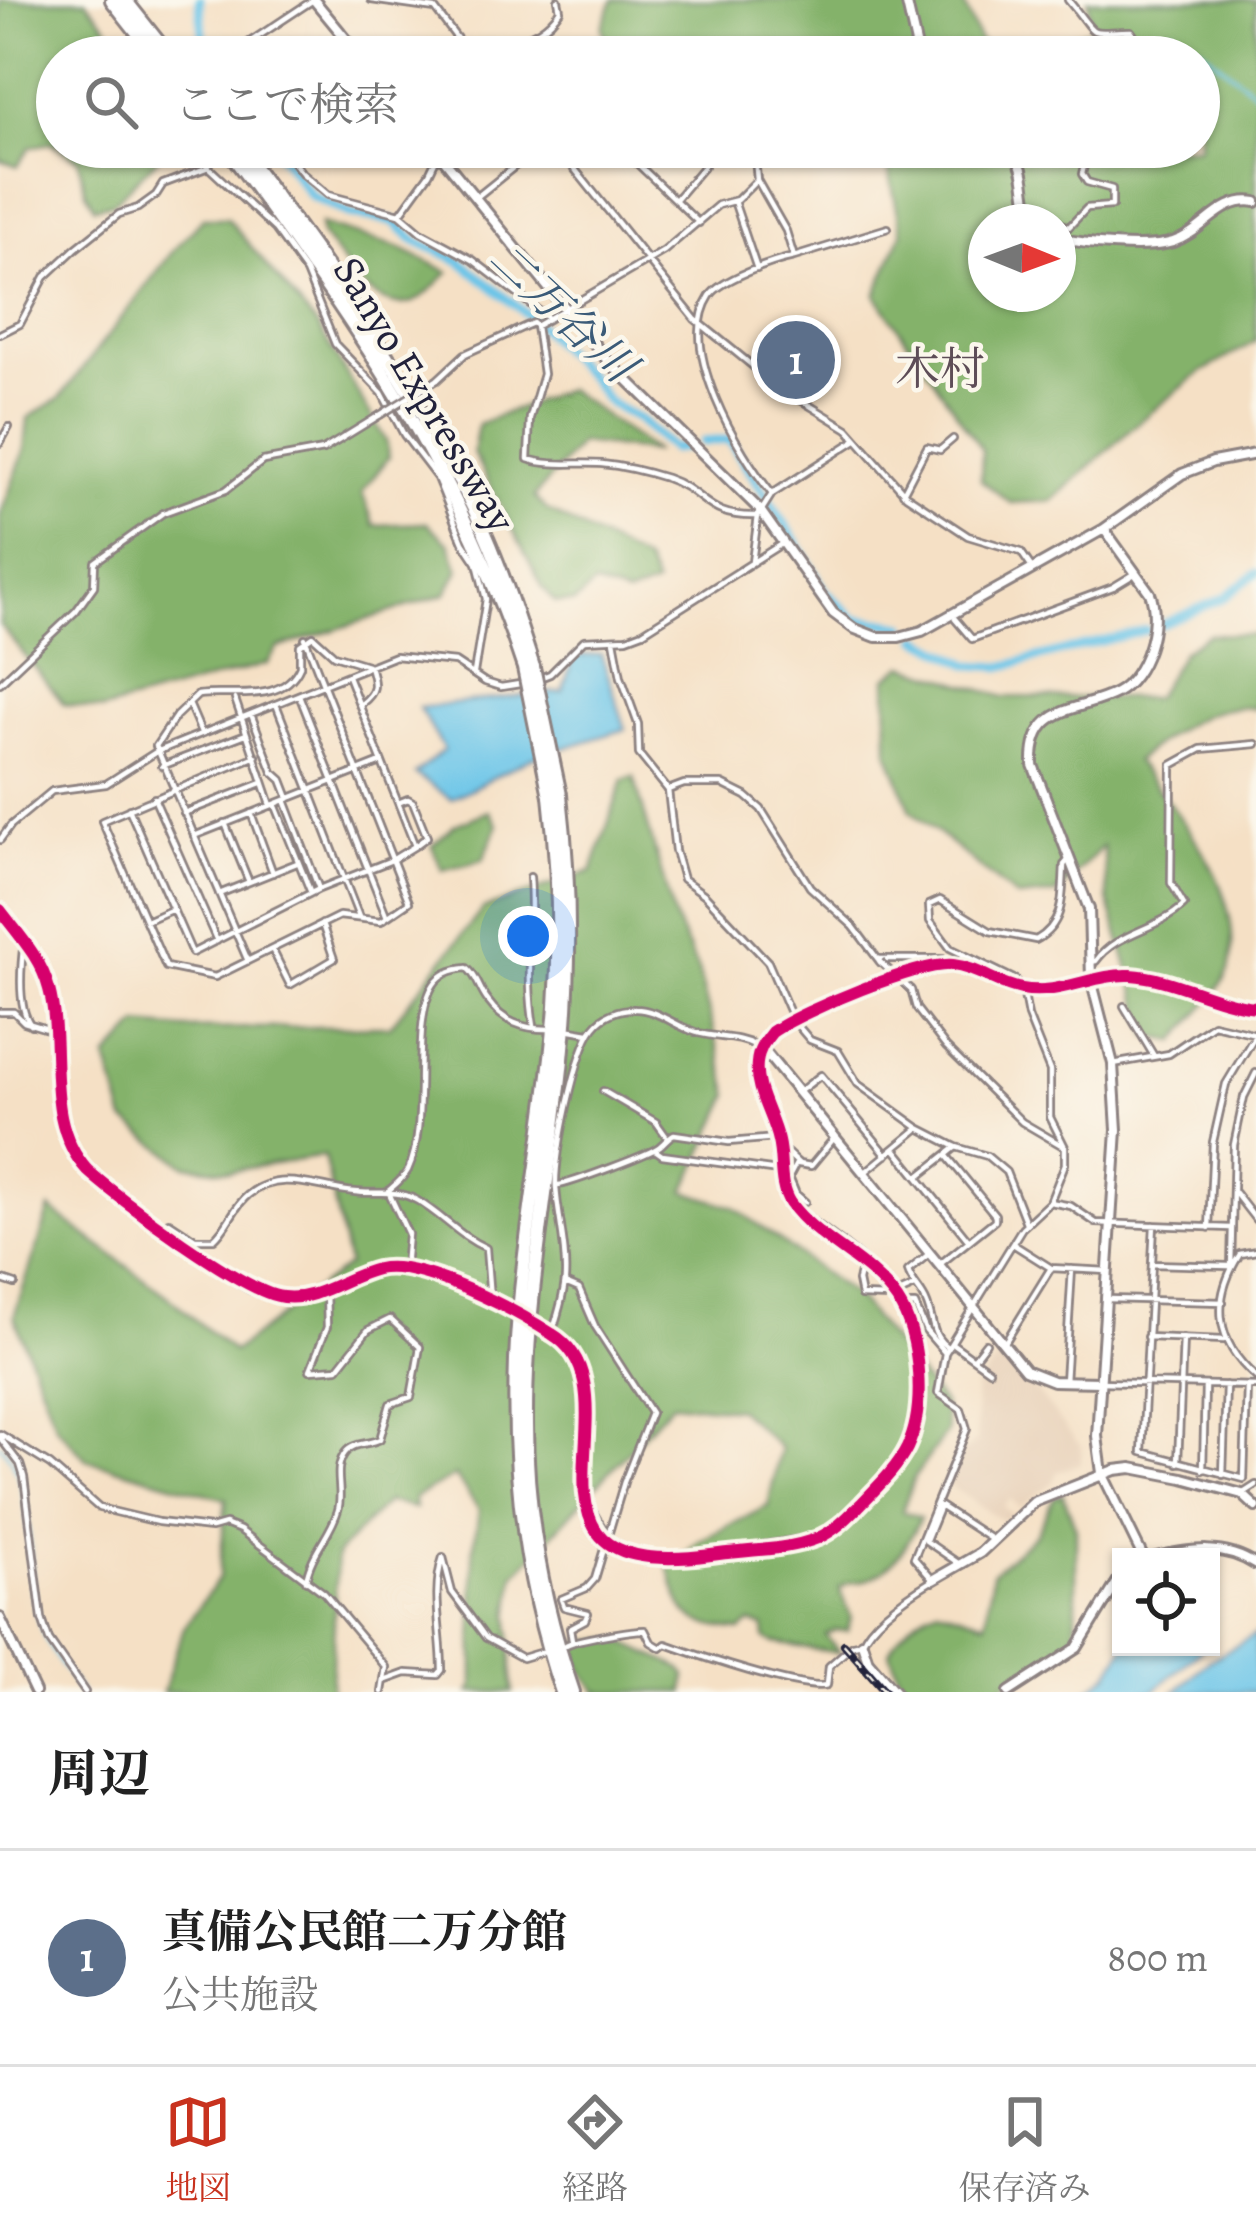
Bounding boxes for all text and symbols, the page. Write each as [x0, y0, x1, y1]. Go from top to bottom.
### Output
search box [36, 36, 1220, 168]
icon: search [78, 69, 144, 135]
text: ここで検索 [174, 74, 399, 136]
north arrow [968, 204, 1076, 312]
water label: 二万谷川 [475, 228, 653, 399]
street label: Sanyo Expressway [320, 246, 530, 544]
pin: 1 [757, 315, 835, 405]
district label: 木村 [895, 338, 985, 400]
your location [498, 906, 558, 966]
map controls [1112, 1548, 1220, 1656]
button: locate [1112, 1548, 1220, 1656]
text: 周辺 [48, 1739, 150, 1809]
text: 真備公民館二万分館 [162, 1901, 567, 1963]
text: 1 [80, 1931, 94, 1984]
text: 800 m [1107, 1931, 1208, 1984]
text: 公共施設 [162, 1968, 318, 2021]
tab: 地図 [165, 2089, 231, 2210]
tab: 経路 [562, 2089, 628, 2210]
tab: 保存済み [959, 2089, 1091, 2210]

